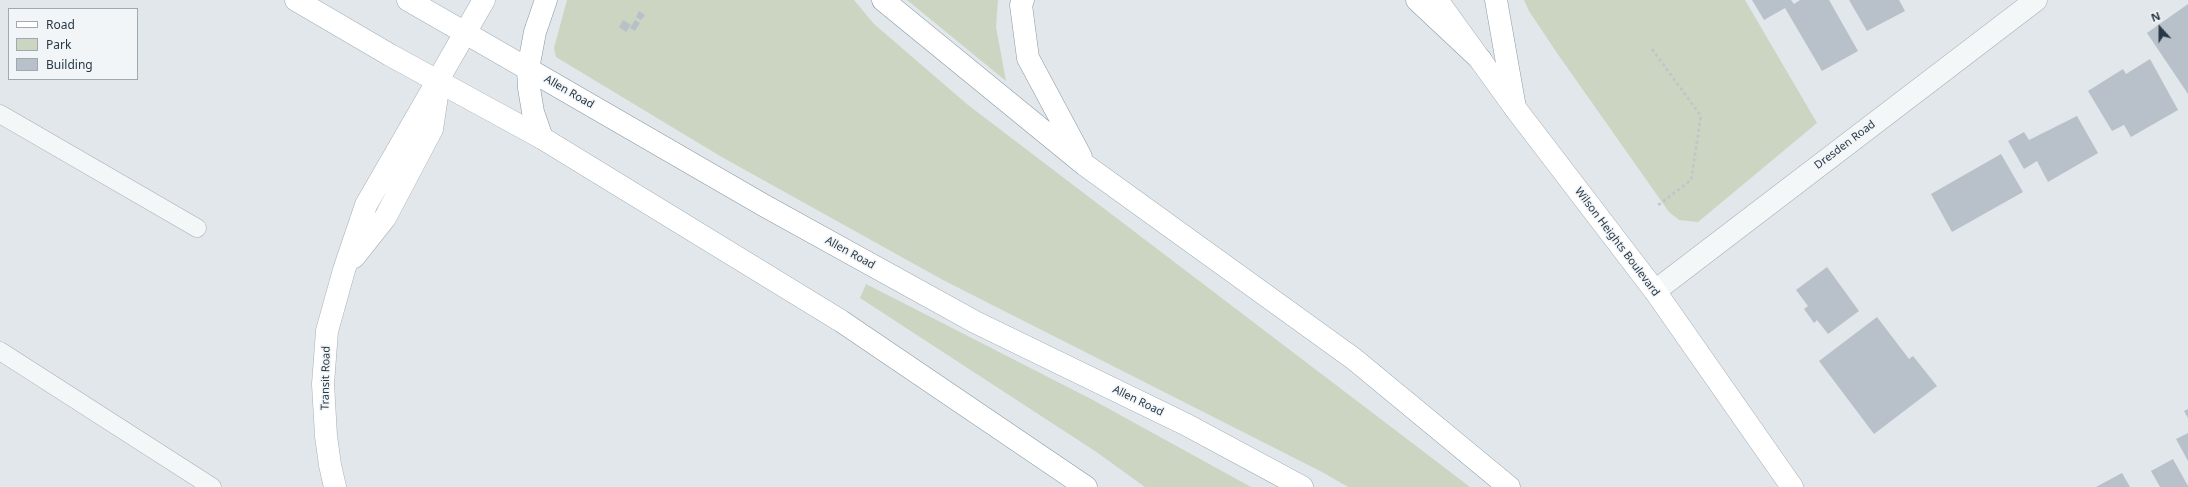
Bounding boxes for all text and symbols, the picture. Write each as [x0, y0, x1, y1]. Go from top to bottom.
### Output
legend [8, 8, 138, 80]
north arrow [2140, 8, 2180, 48]
text: N [2149, 8, 2162, 25]
text: Road [46, 16, 75, 33]
text: Park [46, 36, 71, 53]
text: Building [46, 56, 93, 73]
street label: Allen Road [542, 73, 596, 111]
street label: Dresden Road [1812, 118, 1878, 172]
street label: Wilson Heights Boulevard [1572, 185, 1662, 299]
street label: Allen Road [823, 234, 877, 272]
street label: Transit Road [319, 346, 333, 410]
street label: Allen Road [1110, 383, 1166, 419]

